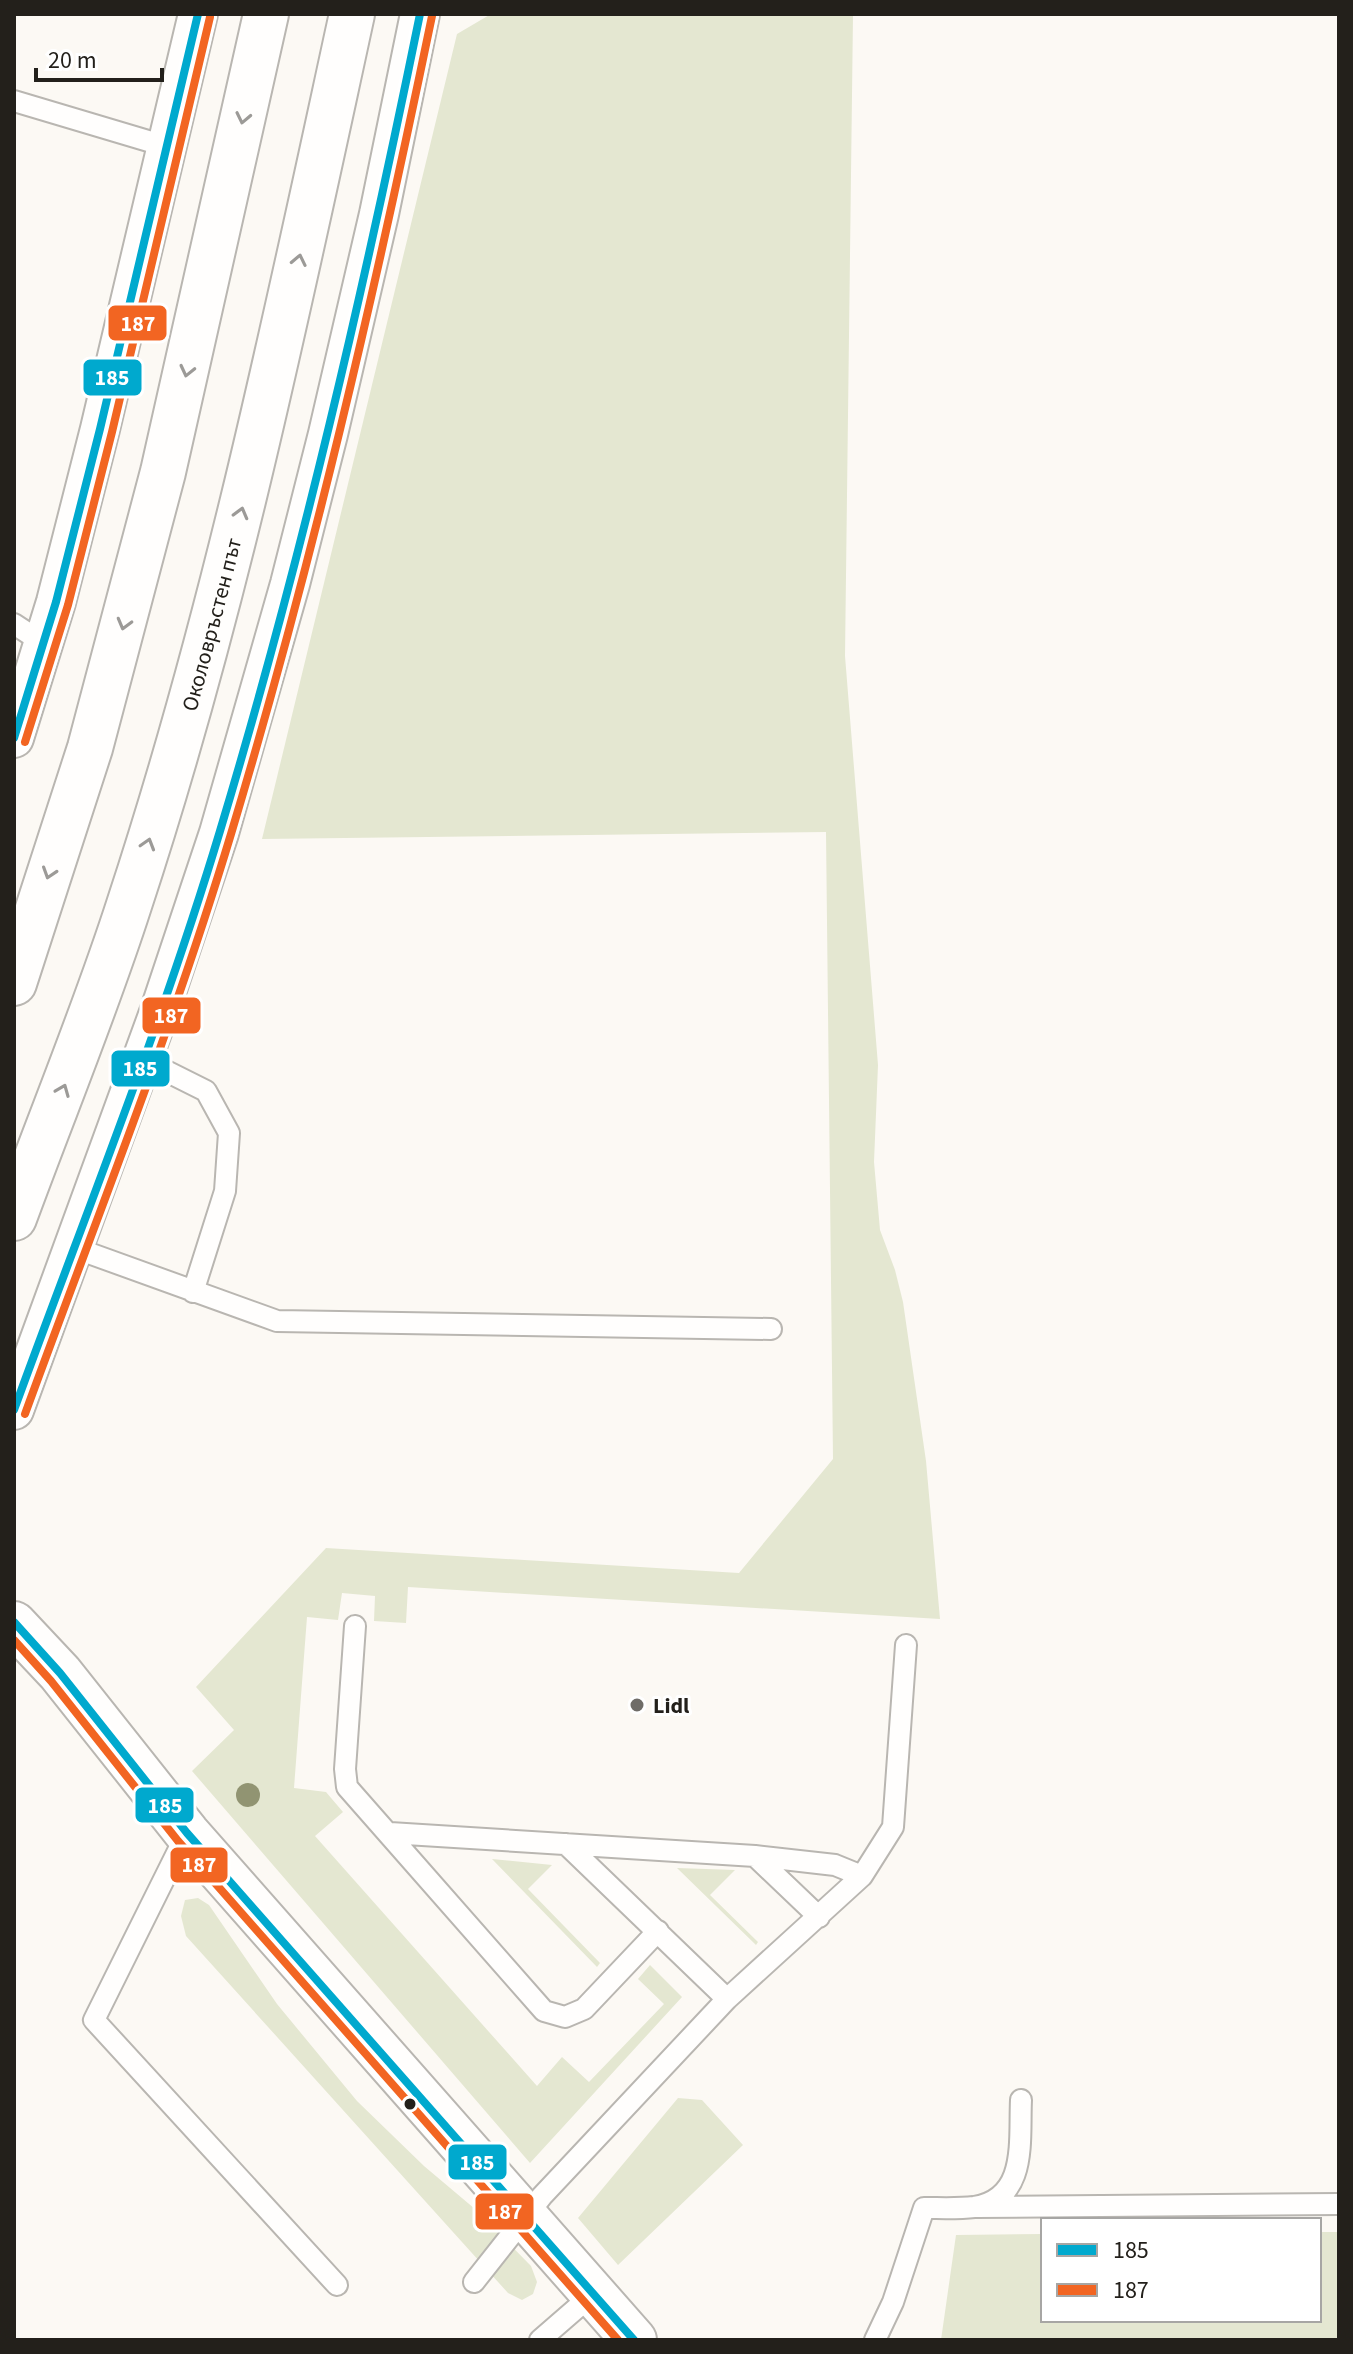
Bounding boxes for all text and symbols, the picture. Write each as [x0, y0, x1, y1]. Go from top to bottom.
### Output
scale bar [36, 32, 162, 82]
text: 20 m [48, 43, 97, 78]
one-way arrow [235, 110, 252, 124]
one-way arrow [290, 253, 307, 267]
line badge: 187 [107, 304, 168, 342]
text: 187 [121, 308, 155, 340]
line badge: 185 [82, 358, 143, 397]
text: 185 [95, 362, 129, 394]
one-way arrow [179, 364, 196, 378]
one-way arrow [232, 507, 248, 521]
street label: Околовръстен път [174, 535, 250, 715]
one-way arrow [117, 616, 133, 630]
one-way arrow [139, 838, 155, 852]
one-way arrow [42, 865, 58, 879]
line badge: 187 [141, 996, 202, 1035]
text: 187 [154, 1000, 188, 1032]
line badge: 185 [110, 1049, 171, 1088]
text: 185 [123, 1053, 157, 1085]
one-way arrow [53, 1084, 70, 1098]
place label: Lidl [653, 1690, 690, 1722]
marker: Lidl [628, 1696, 646, 1714]
line badge: 185 [134, 1786, 195, 1824]
text: 185 [148, 1790, 182, 1822]
line badge: 187 [169, 1846, 229, 1884]
text: 187 [182, 1849, 216, 1881]
unlabelled marker [402, 2096, 418, 2112]
line badge: 185 [447, 2143, 508, 2181]
text: 185 [460, 2147, 494, 2179]
line badge: 187 [474, 2192, 535, 2231]
text: 187 [488, 2196, 522, 2228]
legend [1041, 2218, 1321, 2322]
text: 185 [1113, 2233, 1149, 2268]
text: 187 [1113, 2273, 1149, 2308]

